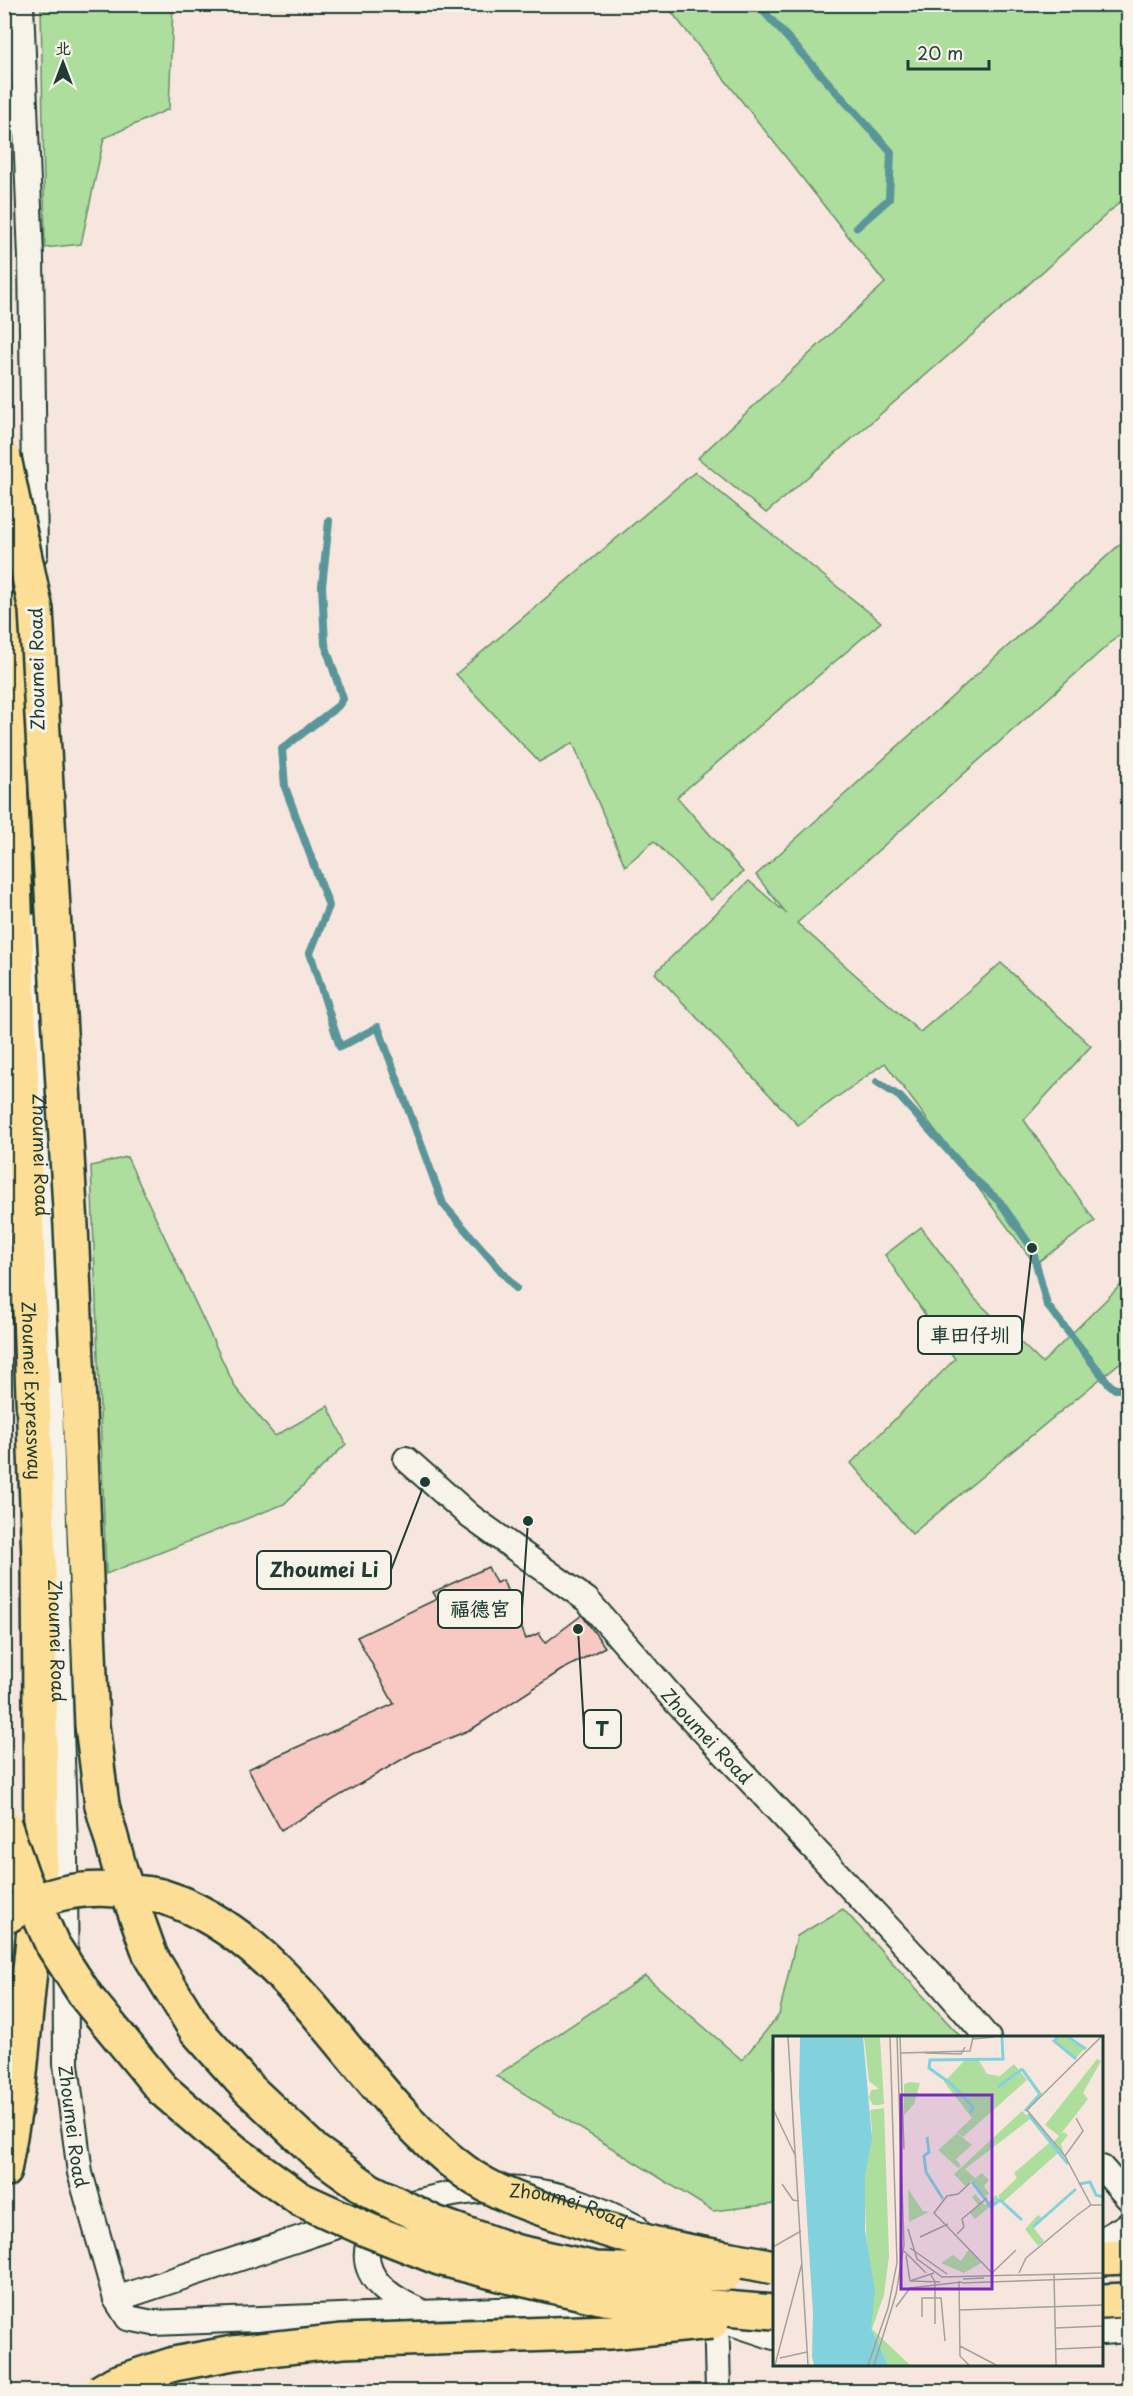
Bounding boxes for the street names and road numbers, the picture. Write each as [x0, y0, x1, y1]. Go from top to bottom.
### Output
street label: Zhoumei Road [21, 607, 51, 731]
street label: Zhoumei Road [27, 1093, 57, 1217]
street label: Zhoumei Expressway [16, 1301, 50, 1480]
street label: Zhoumei Road [42, 1579, 74, 1703]
street label: Zhoumei Road [656, 1681, 759, 1790]
street label: Zhoumei Road [53, 2063, 97, 2190]
street label: Zhoumei Road [508, 2176, 632, 2234]

